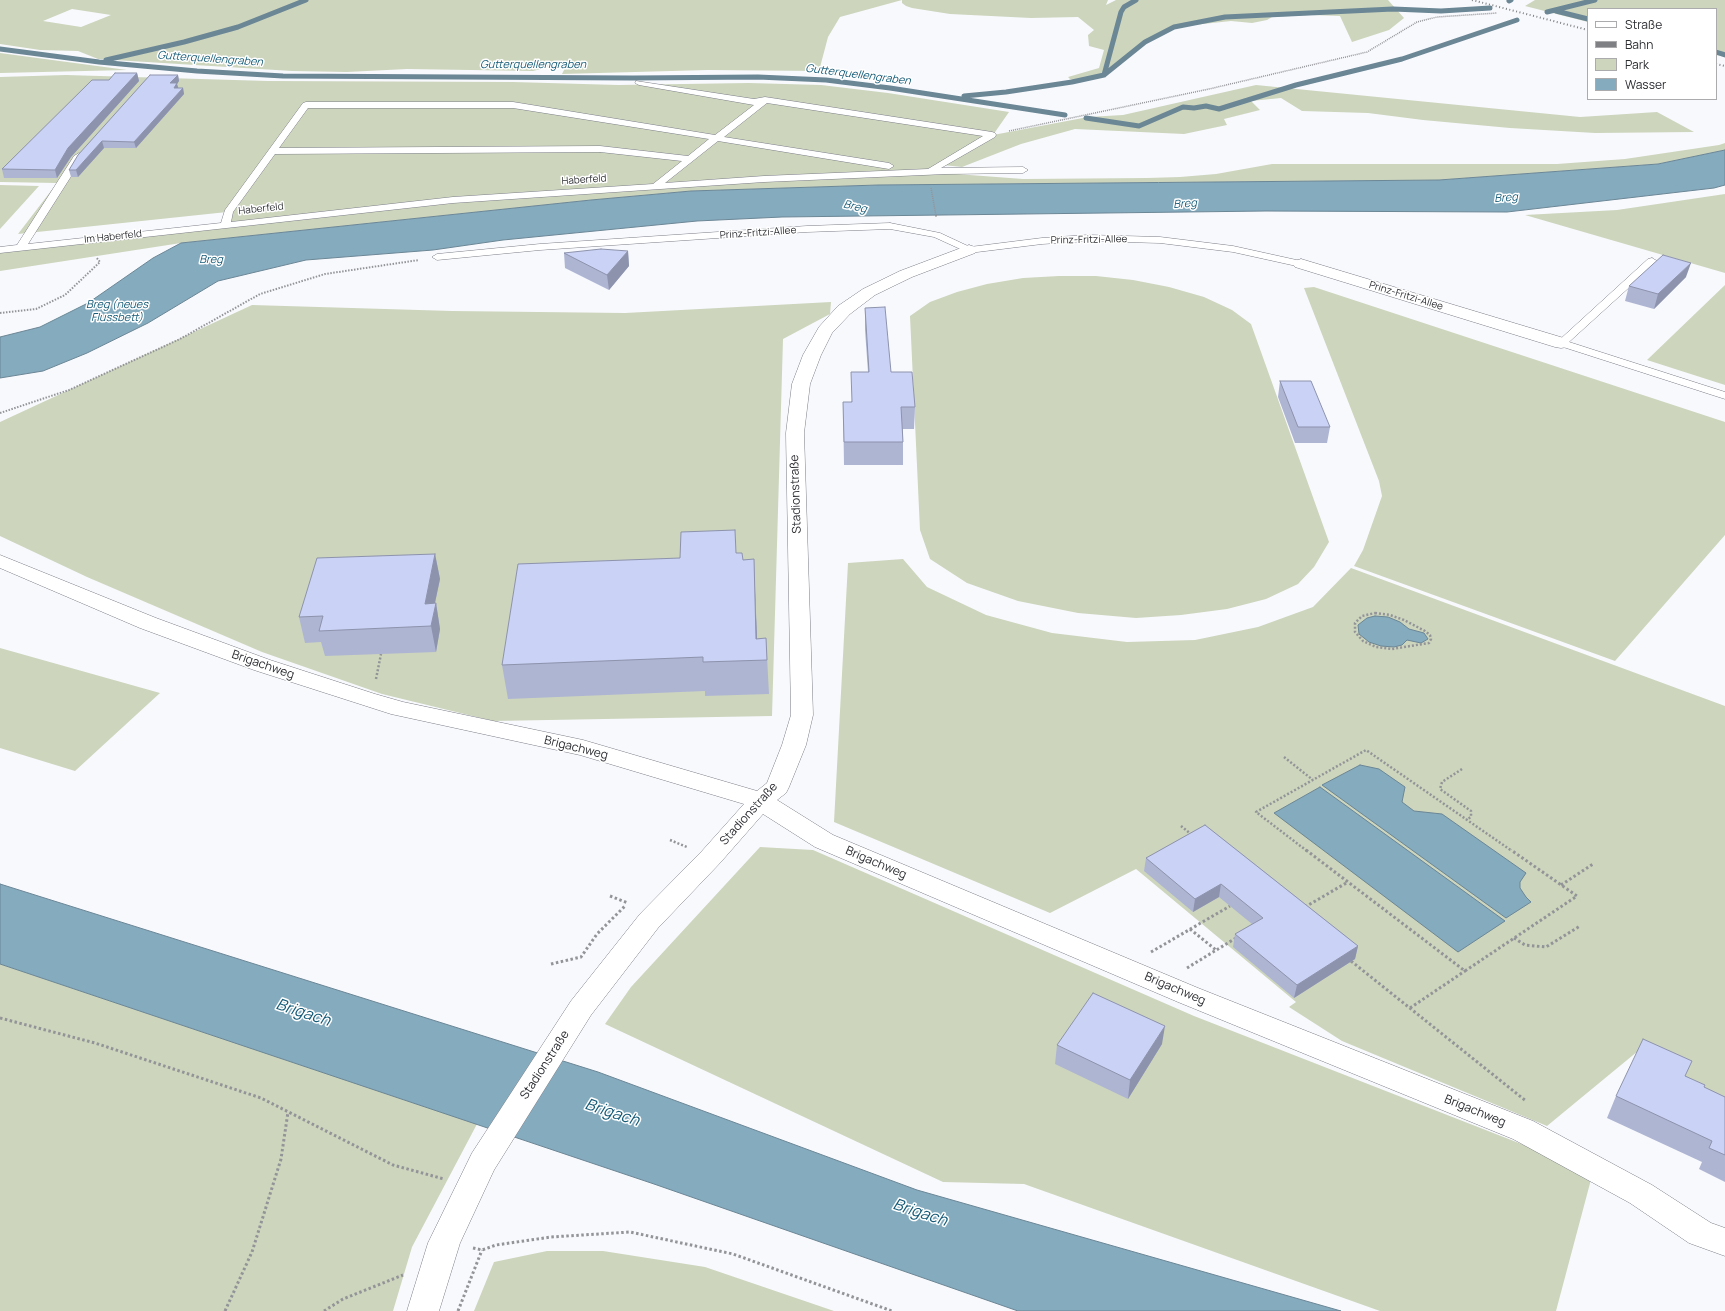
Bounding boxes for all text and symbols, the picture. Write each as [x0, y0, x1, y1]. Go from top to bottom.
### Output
legend [1587, 8, 1717, 100]
text: Straße [1625, 16, 1662, 33]
text: Bahn [1625, 36, 1653, 53]
water label: Gutterquellengraben [157, 49, 263, 69]
text: Park [1625, 56, 1649, 73]
water label: Gutterquellengraben [480, 58, 586, 72]
water label: Gutterquellengraben [805, 62, 911, 88]
text: Wasser [1625, 76, 1666, 93]
street label: Haberfeld [561, 172, 607, 188]
water label: Breg [1494, 191, 1518, 205]
water label: Breg [1173, 197, 1197, 211]
water label: Breg [842, 198, 868, 216]
street label: Haberfeld [238, 201, 284, 217]
street label: Prinz-Fritzi-Allee [719, 224, 797, 242]
street label: Im Haberfeld [84, 228, 142, 246]
street label: Prinz-Fritzi-Allee [1051, 233, 1127, 247]
water label: Breg [199, 253, 223, 267]
street label: Prinz-Fritzi-Allee [1368, 279, 1444, 313]
water label: Breg (neues Flussbett) [86, 298, 148, 324]
street label: Stadionstraße [787, 454, 805, 534]
street label: Brigachweg [230, 648, 296, 682]
street label: Brigachweg [543, 733, 609, 763]
street label: Stadionstraße [717, 780, 781, 848]
street label: Brigachweg [843, 844, 909, 882]
street label: Brigachweg [1142, 970, 1208, 1008]
water label: Brigach [273, 995, 333, 1031]
street label: Stadionstraße [517, 1028, 573, 1102]
street label: Brigachweg [1442, 1092, 1508, 1130]
water label: Brigach [582, 1095, 642, 1131]
water label: Brigach [890, 1195, 950, 1231]

